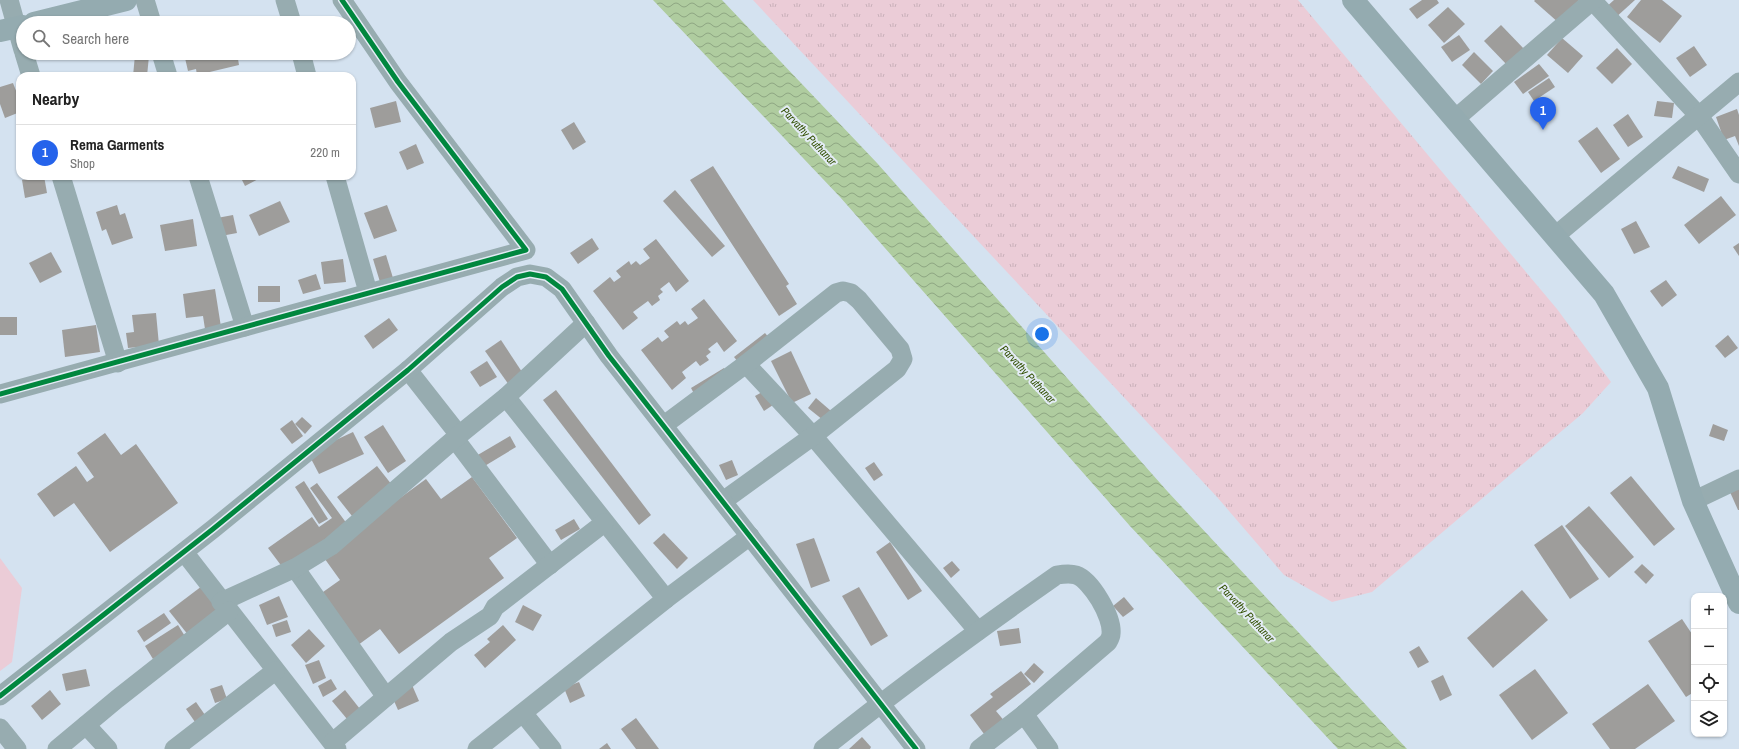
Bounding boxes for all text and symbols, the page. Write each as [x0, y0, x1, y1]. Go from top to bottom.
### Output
search box [16, 16, 356, 60]
icon: search [30, 27, 52, 49]
text: Search here [62, 28, 129, 49]
text: Nearby [32, 87, 79, 110]
pin: 1 [1530, 97, 1556, 130]
water label: Parvathy Puthanar [778, 104, 840, 169]
text: Rema Garments [70, 134, 164, 155]
text: 1 [42, 144, 48, 161]
text: 220 m [310, 144, 340, 161]
text: Shop [70, 155, 95, 172]
your location [1032, 324, 1052, 344]
water label: Parvathy Puthanar [997, 342, 1059, 407]
water label: Parvathy Puthanar [1216, 581, 1278, 646]
map controls [1691, 593, 1727, 737]
button: + [1691, 593, 1727, 629]
button: − [1691, 629, 1727, 665]
button: locate [1691, 665, 1727, 701]
button: layers [1691, 701, 1727, 737]

